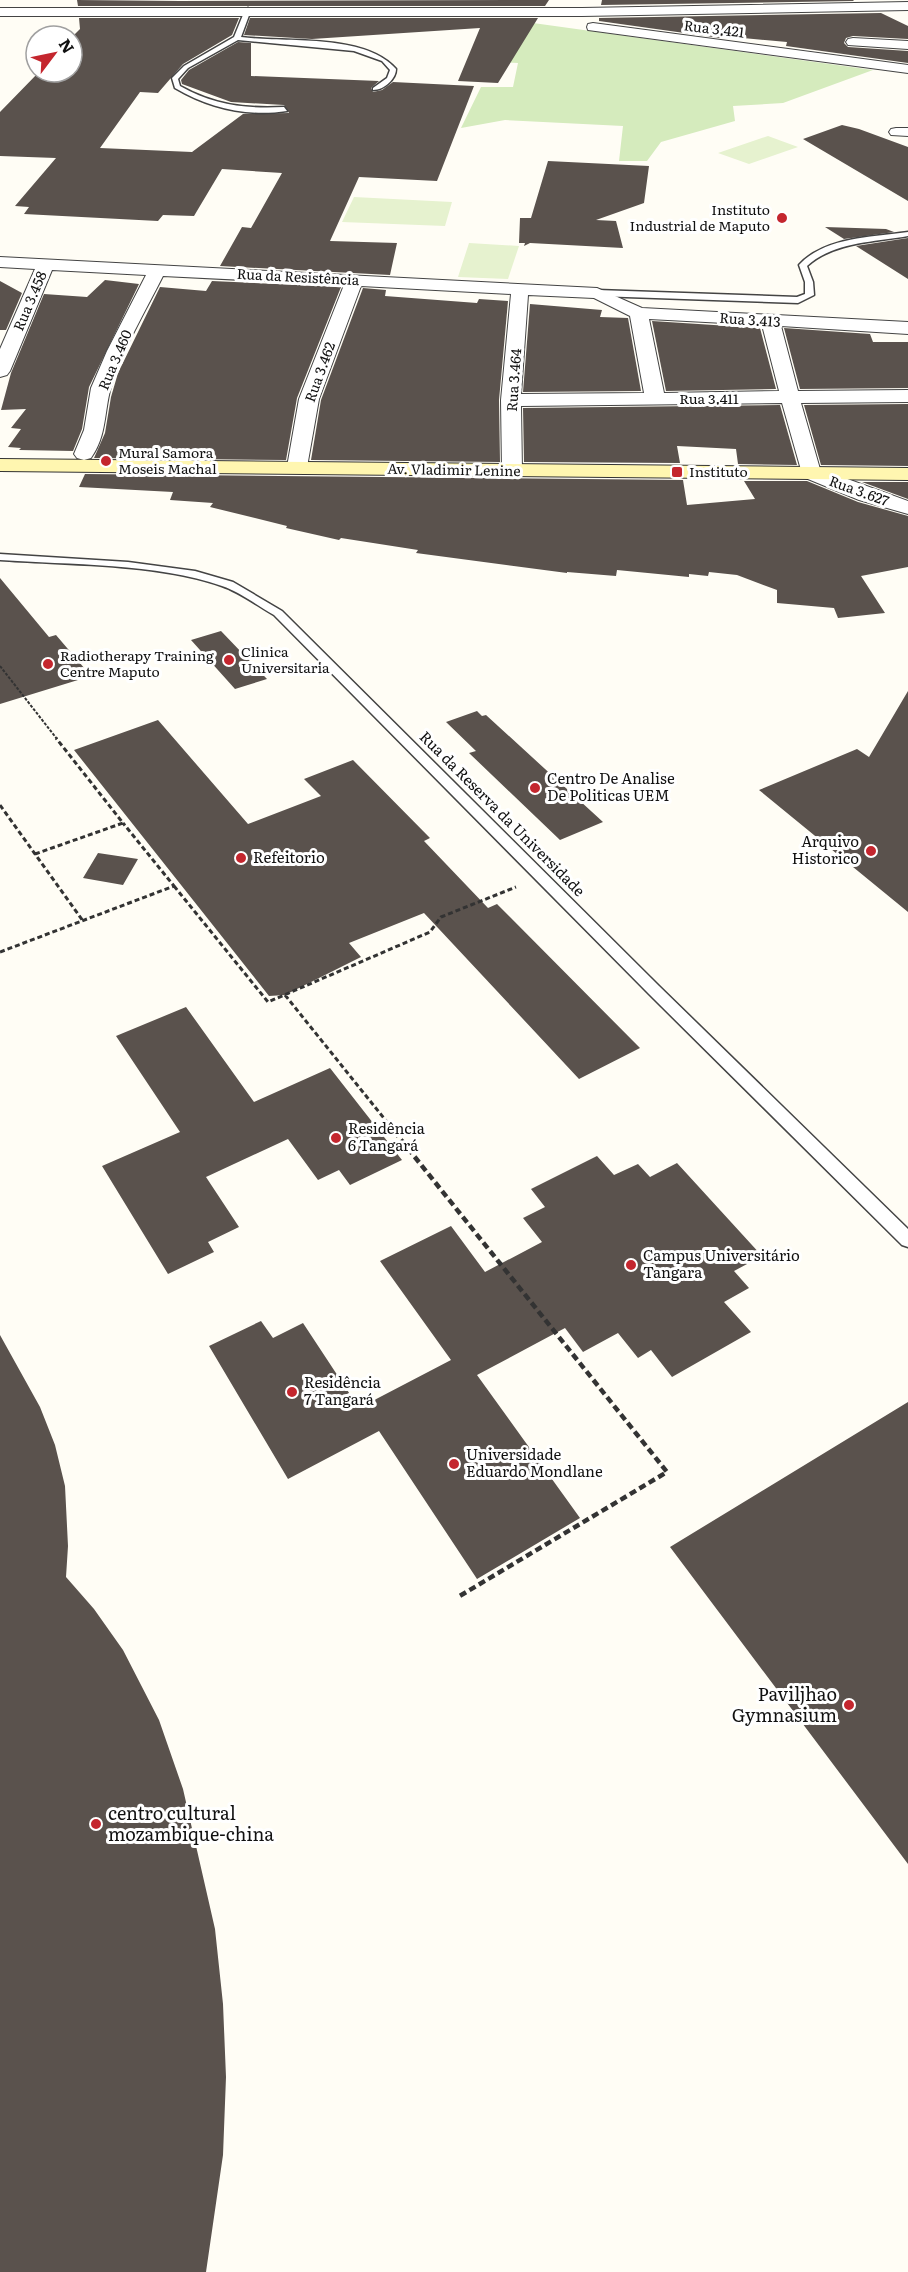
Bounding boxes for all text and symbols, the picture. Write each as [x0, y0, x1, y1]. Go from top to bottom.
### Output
street label: Rua 3.421 [683, 14, 746, 42]
north arrow [24, 24, 84, 84]
text: N [54, 33, 81, 58]
place label: Instituto Industrial de Maputo [629, 199, 770, 235]
marker: Instituto Industrial de Maputo [775, 211, 789, 225]
street label: Rua da Resistência [236, 263, 360, 289]
street label: Rua 3.458 [8, 267, 51, 334]
street label: Rua 3.413 [719, 307, 781, 331]
street label: Rua 3.460 [92, 326, 136, 393]
street label: Rua 3.462 [299, 339, 339, 405]
street label: Rua 3.464 [501, 347, 525, 412]
street label: Rua 3.411 [679, 388, 739, 408]
place label: Mural Samora Moseis Machal [118, 442, 217, 478]
marker: Mural Samora Moseis Machal [99, 454, 113, 468]
street label: Av. Vladimir Lenine [387, 458, 521, 480]
place label: Instituto [689, 461, 748, 481]
marker: Instituto [670, 465, 684, 479]
street label: Rua 3.627 [827, 470, 892, 510]
place label: Clinica Universitaria [241, 641, 330, 677]
place label: Radiotherapy Training Centre Maputo [60, 645, 214, 681]
marker: Clinica Universitaria [222, 653, 236, 667]
marker: Radiotherapy Training Centre Maputo [41, 657, 55, 671]
street label: Rua da Reserva da Universidade [415, 725, 591, 901]
place label: Centro De Analise De Politicas UEM [547, 766, 675, 806]
marker: Centro De Analise De Politicas UEM [528, 781, 542, 795]
place label: Arquivo Historico [792, 829, 859, 869]
marker: Arquivo Historico [864, 844, 878, 858]
place label: Refeitorio [253, 845, 325, 868]
marker: Refeitorio [234, 851, 248, 865]
place label: Residência 6 Tangará [348, 1116, 426, 1156]
marker: Residência 6 Tangará [329, 1131, 343, 1145]
place label: Campus Universitário Tangara [643, 1243, 800, 1283]
marker: Campus Universitário Tangara [624, 1258, 638, 1272]
place label: Residência 7 Tangará [304, 1370, 382, 1410]
marker: Residência 7 Tangará [285, 1385, 299, 1399]
place label: Universidade Eduardo Mondlane [466, 1442, 603, 1482]
marker: Universidade Eduardo Mondlane [447, 1457, 461, 1471]
place label: Paviljhao Gymnasium [732, 1680, 837, 1728]
marker: Paviljhao Gymnasium [842, 1698, 856, 1712]
place label: centro cultural mozambique-china [108, 1799, 274, 1847]
marker: centro cultural mozambique-china [89, 1817, 103, 1831]

